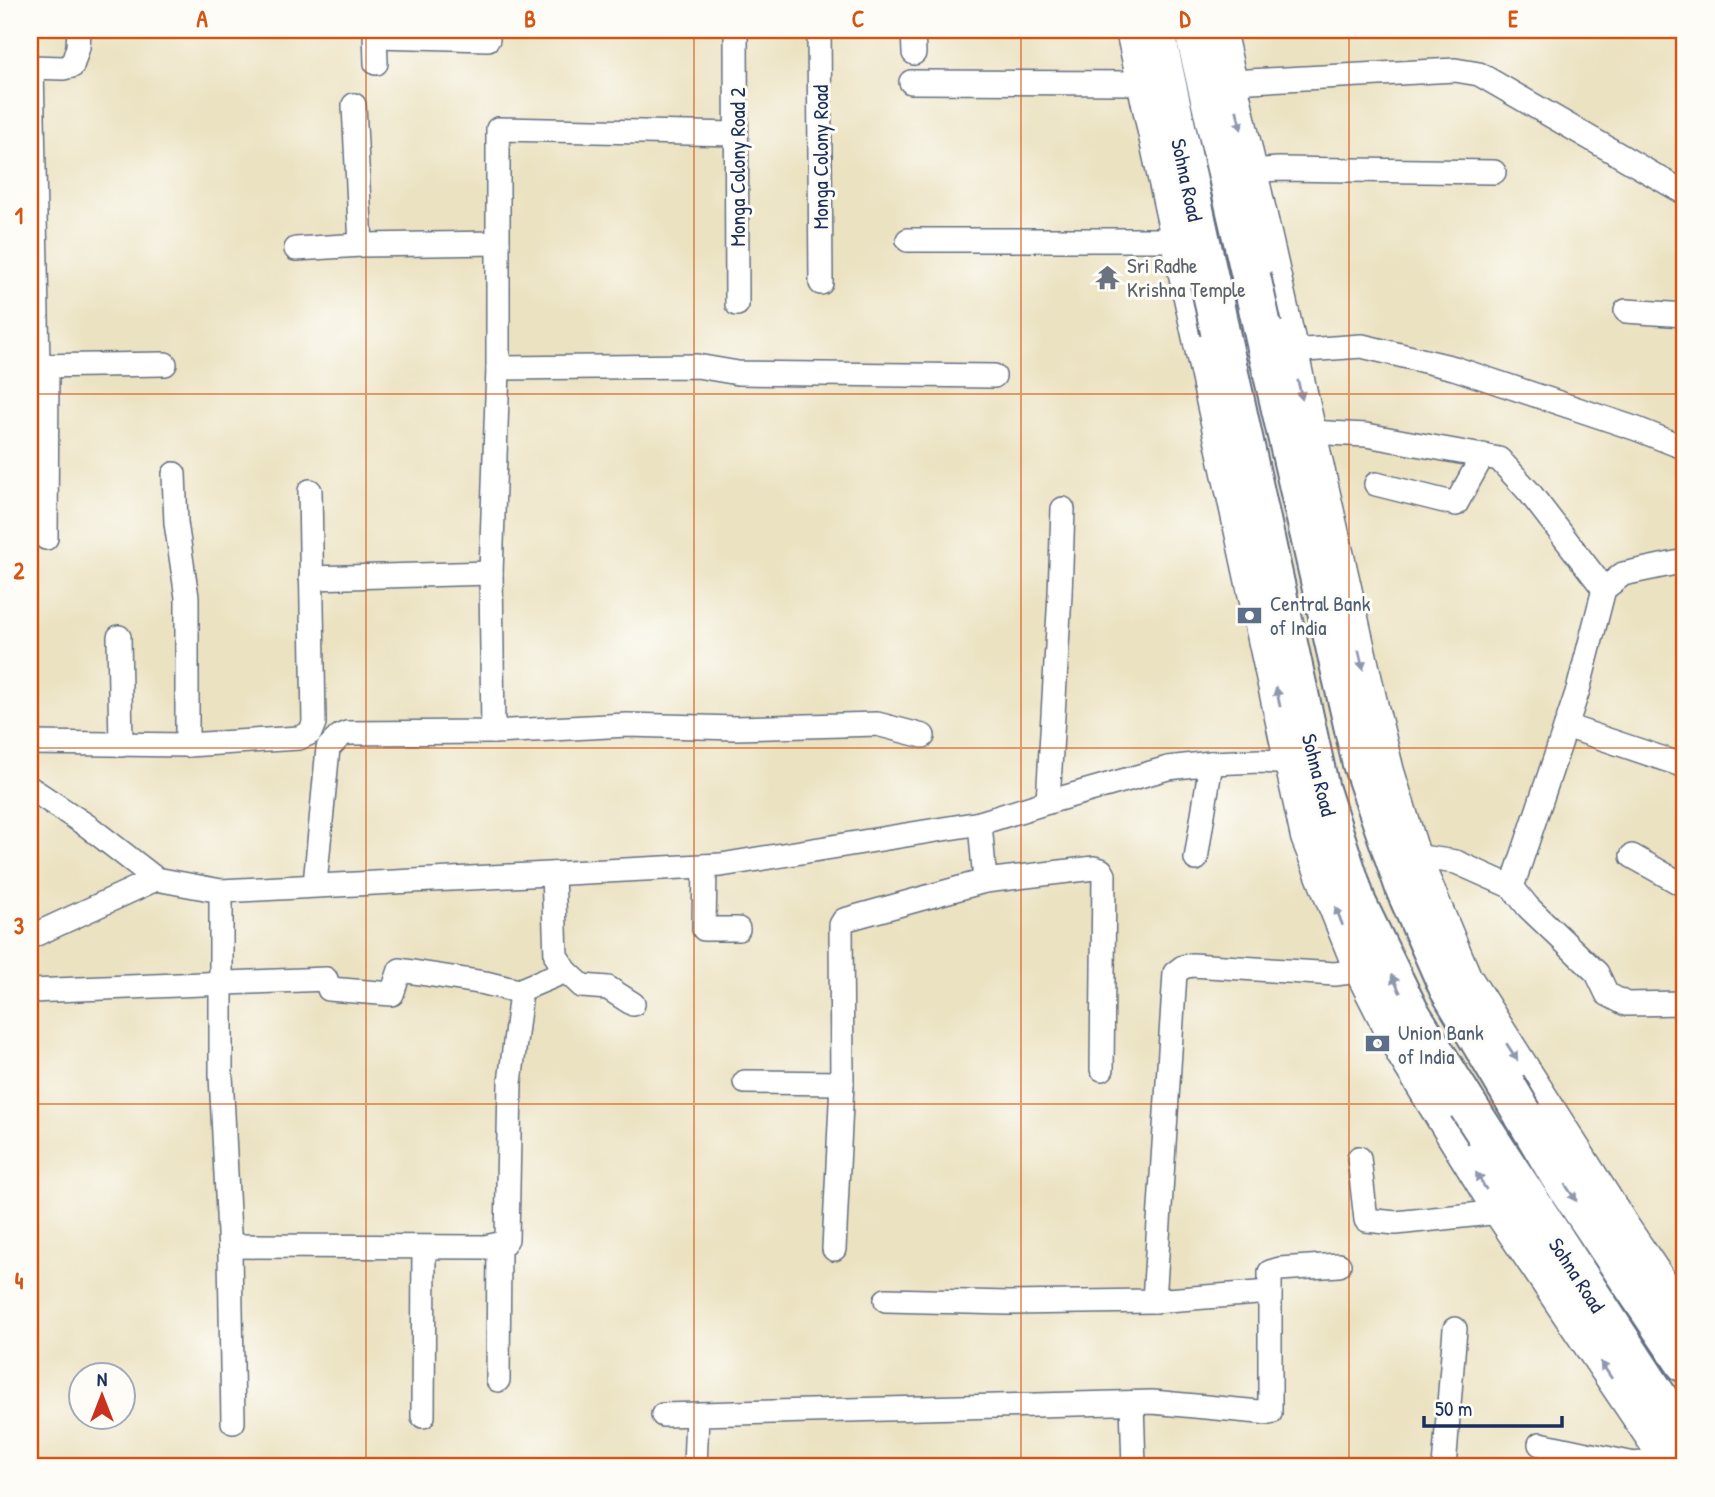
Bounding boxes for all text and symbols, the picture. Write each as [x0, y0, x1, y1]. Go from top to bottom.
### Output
text: A [196, 3, 208, 34]
text: B [524, 3, 536, 34]
text: C [852, 3, 864, 34]
text: D [1180, 3, 1192, 34]
text: E [1508, 3, 1519, 34]
street label: Monga Colony Road [806, 85, 835, 229]
street label: Monga Colony Road 2 [723, 87, 752, 247]
one-way arrow [1234, 109, 1245, 131]
street label: Sohna Road [1164, 136, 1210, 224]
text: 1 [15, 200, 23, 231]
place label: Sri Radhe Krishna Temple [1127, 251, 1246, 304]
temple icon: Sri Radhe Krishna Temple [1093, 263, 1121, 291]
one-way arrow [1295, 379, 1306, 401]
text: 2 [14, 555, 25, 586]
place label: Central Bank of India [1270, 589, 1371, 642]
bank icon: Central Bank of India [1236, 601, 1264, 629]
one-way arrow [1356, 649, 1367, 671]
one-way arrow [1272, 686, 1283, 708]
street label: Sohna Road [1295, 731, 1343, 819]
one-way arrow [1333, 905, 1344, 926]
text: 3 [14, 910, 24, 941]
one-way arrow [1390, 974, 1402, 994]
place label: Union Bank of India [1398, 1018, 1484, 1071]
bank icon: Union Bank of India [1364, 1030, 1392, 1058]
one-way arrow [1506, 1042, 1519, 1062]
one-way arrow [1474, 1171, 1487, 1190]
one-way arrow [1564, 1184, 1578, 1202]
street label: Sohna Road [1542, 1232, 1612, 1318]
text: 4 [15, 1265, 24, 1296]
north arrow [66, 1360, 136, 1430]
one-way arrow [1599, 1361, 1613, 1379]
text: N [97, 1366, 107, 1392]
scale bar [1424, 1385, 1563, 1429]
text: 50 m [1435, 1394, 1472, 1423]

